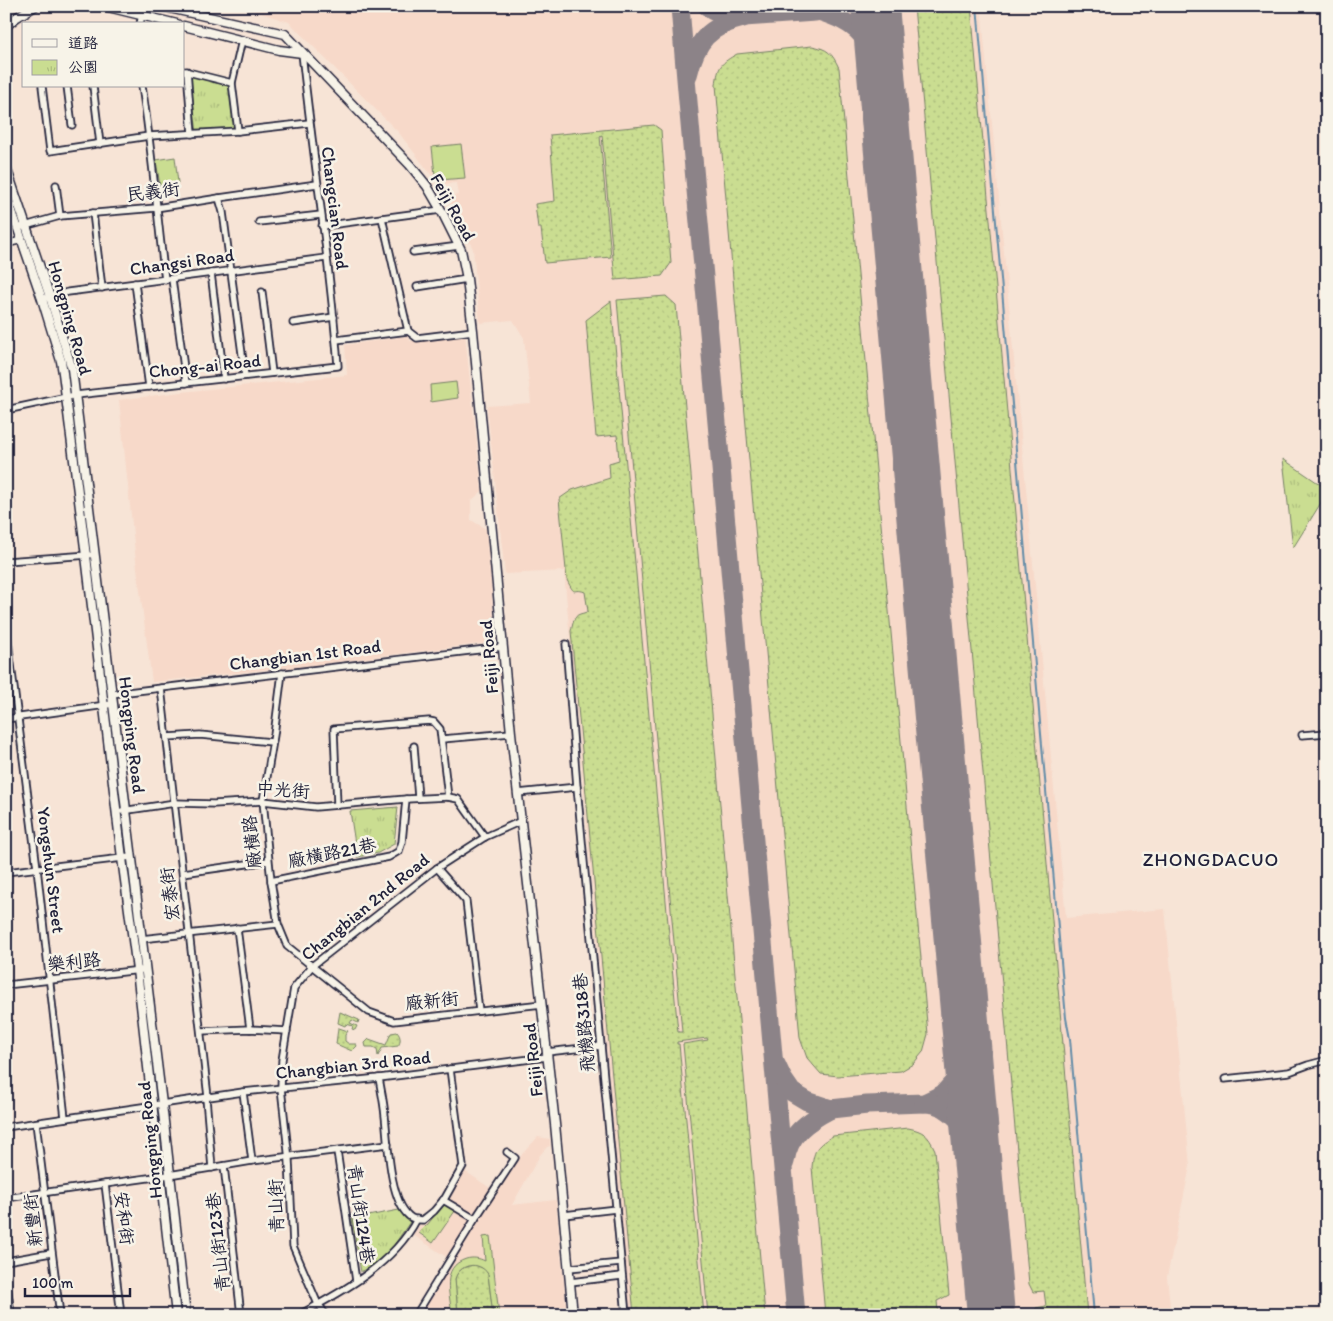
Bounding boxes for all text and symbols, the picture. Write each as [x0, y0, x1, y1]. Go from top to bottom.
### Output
legend [22, 22, 185, 88]
text: 道路 [68, 34, 98, 52]
text: 公園 [68, 58, 98, 76]
street label: Changcian Road [317, 145, 354, 271]
street label: Feiji Road [425, 169, 481, 245]
street label: 民義街 [125, 178, 181, 206]
street label: Changsi Road [128, 244, 236, 280]
street label: Hongping Road [43, 258, 97, 378]
street label: Chong-ai Road [148, 349, 262, 383]
street label: Feiji Road [475, 619, 503, 695]
street label: Changbian 1st Road [228, 635, 382, 675]
street label: Hongping Road [114, 675, 150, 795]
street label: 中光街 [255, 777, 311, 803]
street label: Yongshun Street [32, 806, 70, 935]
street label: 廠橫路 [238, 814, 266, 870]
street label: 廠橫路21巷 [286, 834, 378, 872]
street label: Changbian 2nd Road [296, 848, 434, 965]
district label: ZHONGDACUO [1143, 848, 1279, 871]
street label: 宏泰街 [156, 866, 184, 922]
street label: 樂利路 [46, 948, 102, 976]
street label: 飛機路318巷 [569, 972, 599, 1074]
street label: 廠新街 [404, 987, 460, 1015]
street label: Feiji Road [518, 1022, 548, 1098]
street label: Changbian 3rd Road [274, 1046, 432, 1084]
street label: Hongping Road [133, 1080, 167, 1200]
street label: 青山街124巷 [343, 1163, 379, 1265]
street label: 青山街 [264, 1179, 288, 1233]
street label: 安和街 [110, 1190, 138, 1246]
street label: 青山街123巷 [202, 1191, 234, 1293]
street label: 新豐街 [19, 1192, 47, 1248]
scale bar [25, 1266, 130, 1298]
text: 100 m [32, 1274, 74, 1292]

